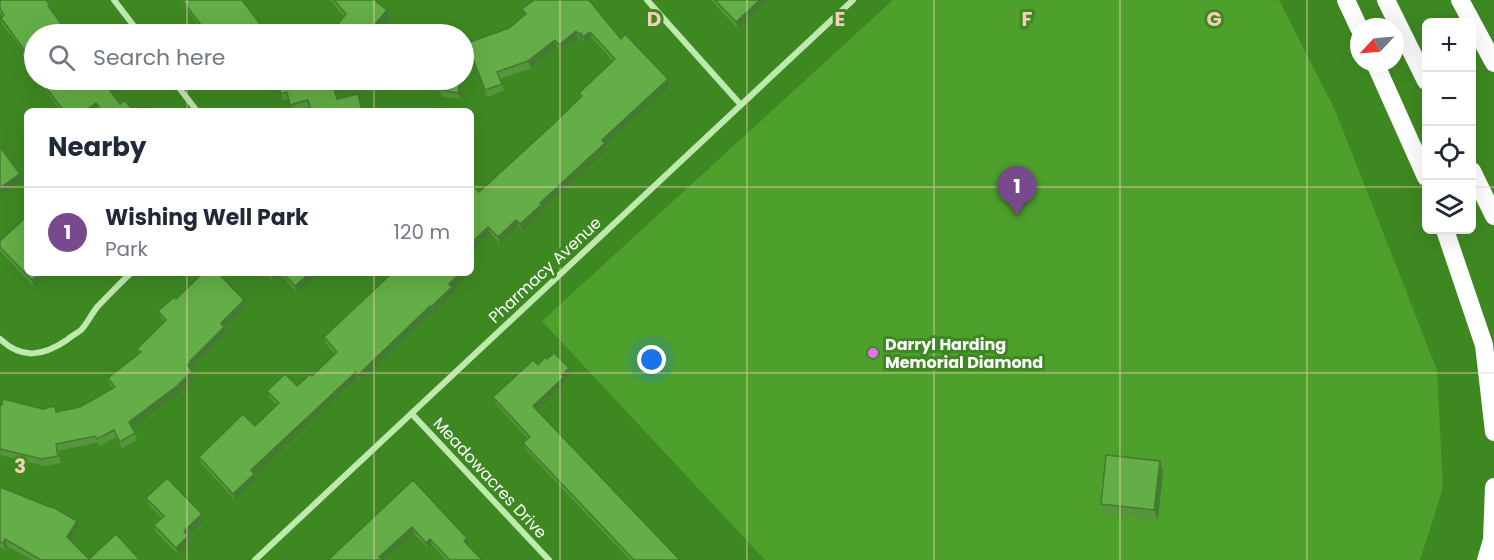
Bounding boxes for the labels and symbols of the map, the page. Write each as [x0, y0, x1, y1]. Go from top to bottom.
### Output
text: D [647, 5, 661, 33]
text: E [835, 5, 845, 33]
text: F [1022, 5, 1033, 33]
text: G [1206, 5, 1222, 33]
north arrow [1350, 18, 1404, 72]
pin: 1 [998, 166, 1036, 216]
street label: Pharmacy Avenue [484, 212, 607, 328]
place label: Darryl Harding Memorial Diamond [885, 333, 1043, 374]
your location [637, 345, 666, 374]
marker: Darryl Harding Memorial Diamond [866, 346, 880, 360]
street label: Meadowacres Drive [428, 412, 552, 544]
text: 3 [14, 452, 26, 480]

